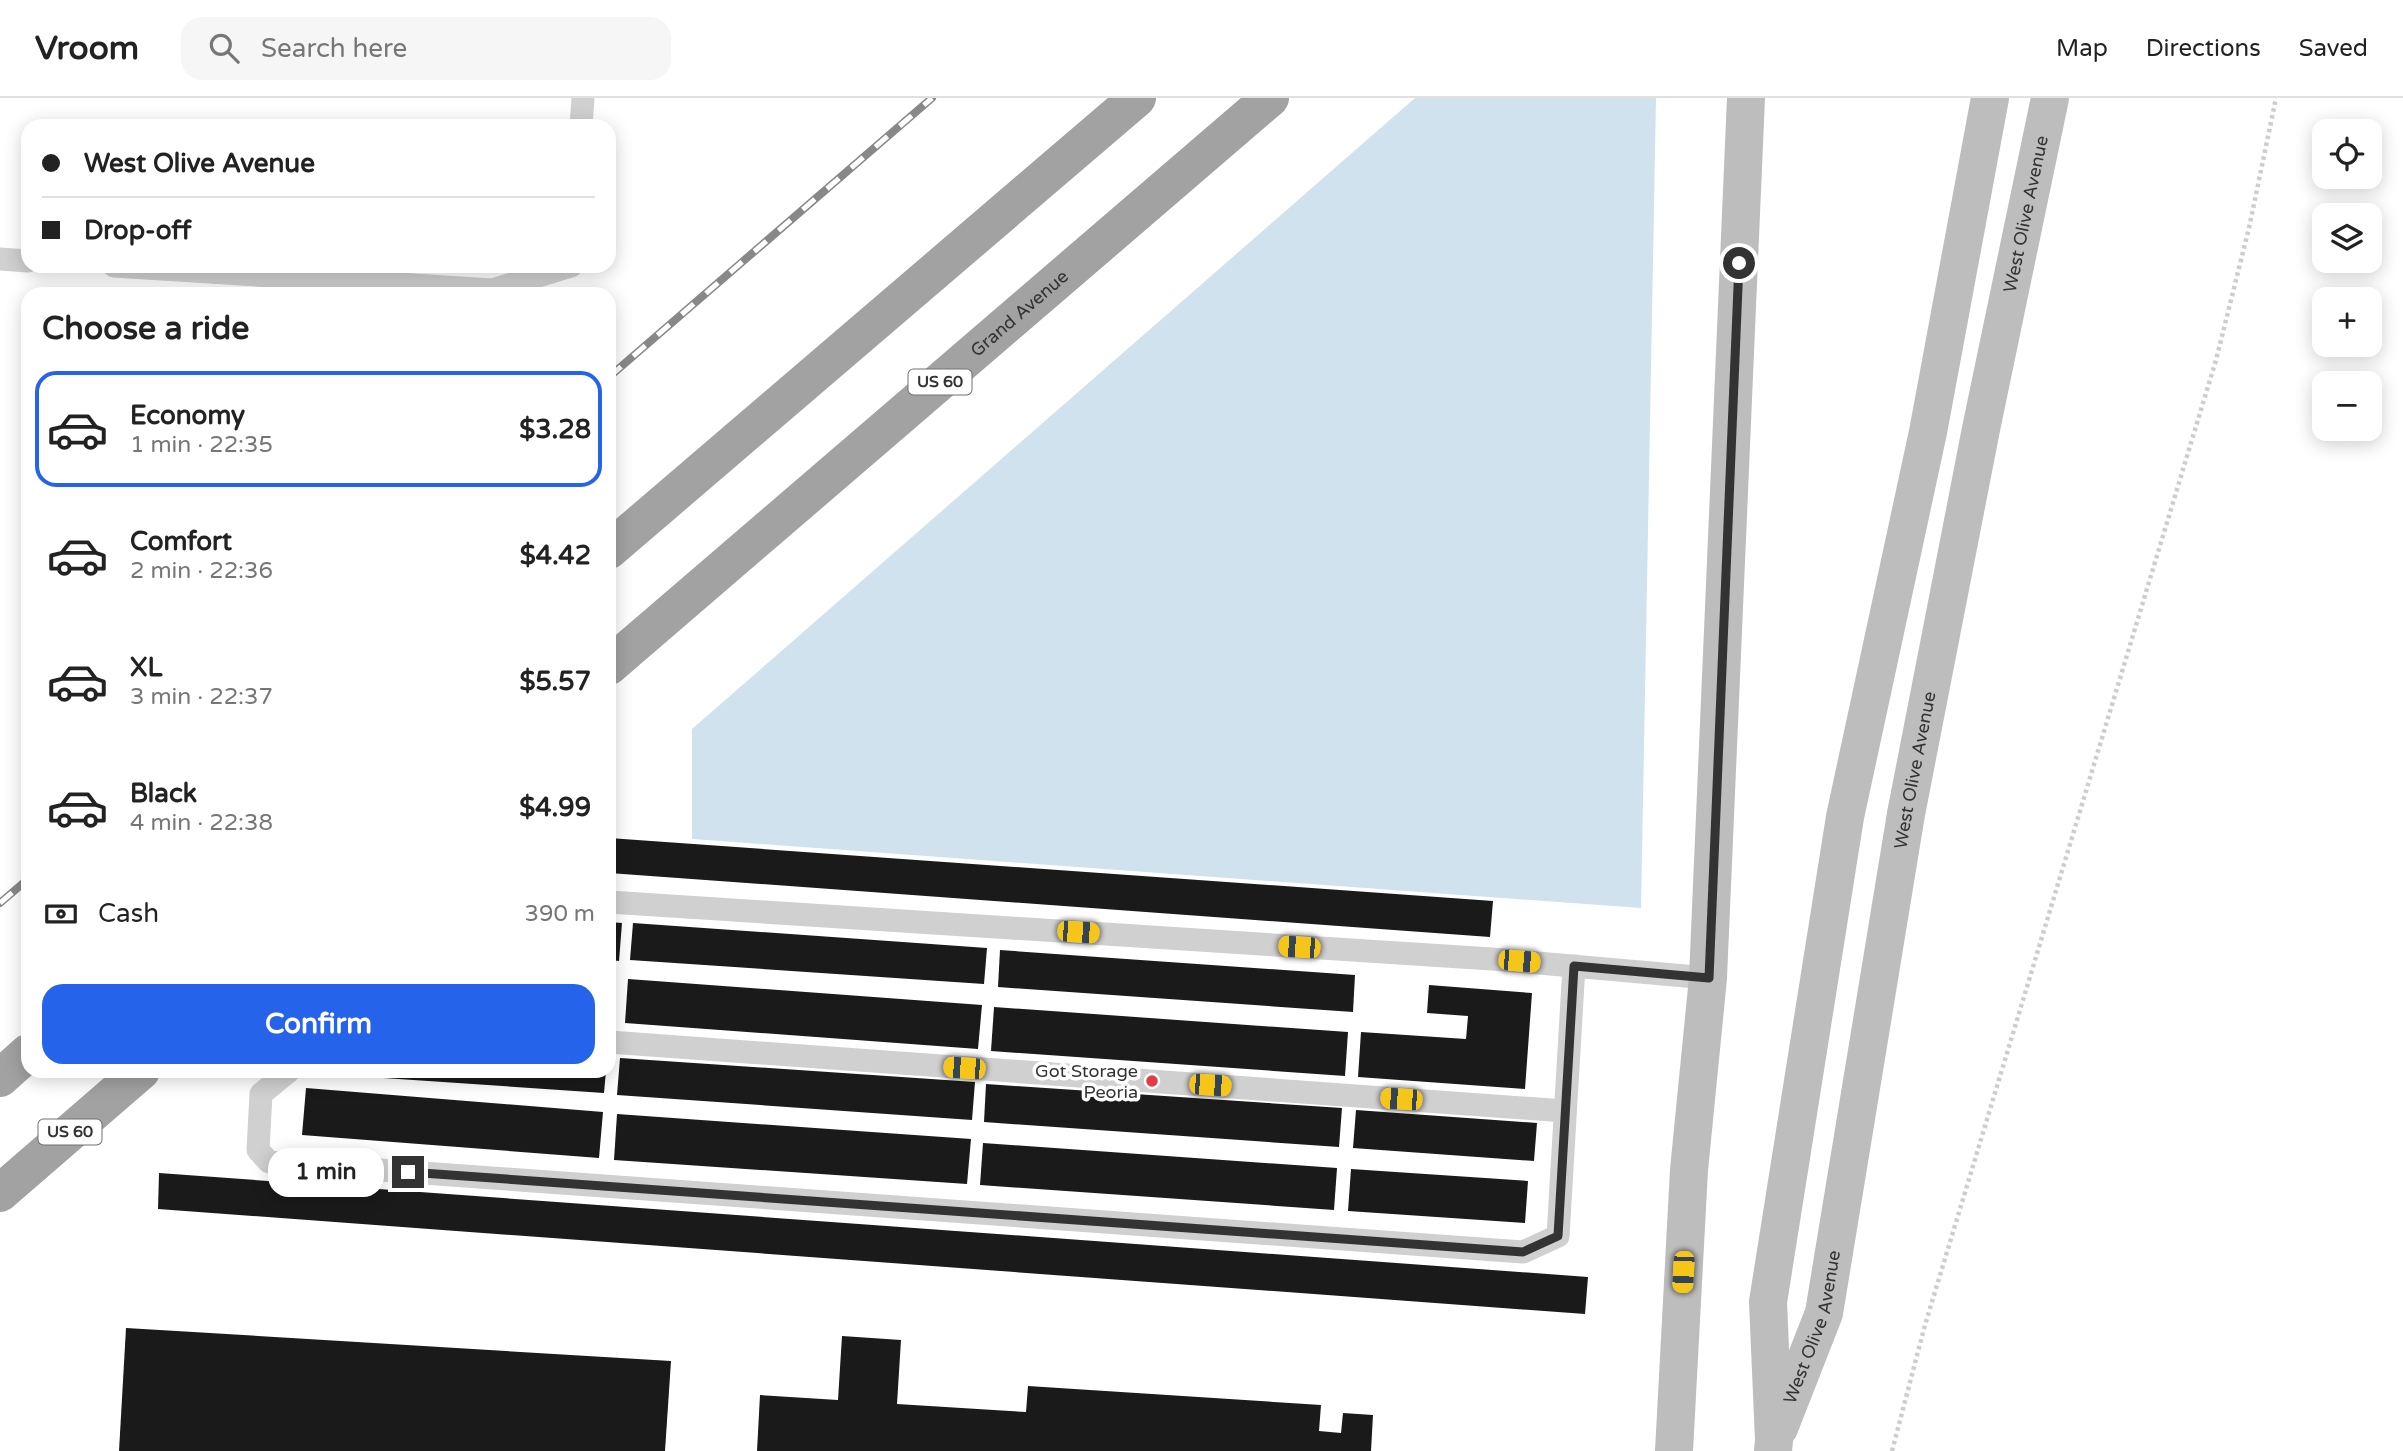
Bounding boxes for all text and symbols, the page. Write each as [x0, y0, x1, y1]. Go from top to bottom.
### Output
search box [181, 17, 671, 80]
text: Vroom [35, 29, 139, 68]
icon: search [205, 29, 243, 67]
text: Search here [261, 33, 407, 64]
text: Map [2056, 34, 2108, 63]
text: Directions [2146, 34, 2261, 63]
text: Saved [2299, 34, 2368, 63]
map controls [2312, 119, 2382, 441]
button: locate [2312, 119, 2382, 189]
street label: West Olive Avenue [1999, 133, 2053, 295]
text: West Olive Avenue [84, 148, 315, 179]
button: layers [2312, 203, 2382, 273]
text: Drop-off [84, 215, 191, 246]
route start [1723, 247, 1755, 279]
street label: Grand Avenue [966, 265, 1073, 362]
button: + [2312, 287, 2382, 357]
text: Choose a ride [42, 310, 249, 348]
road number: US 60 [908, 370, 972, 394]
button: − [2312, 371, 2382, 441]
icon: car [46, 398, 109, 461]
text: Economy [130, 400, 245, 431]
text: $3.28 [519, 414, 591, 445]
text: 1 min · 22:35 [130, 431, 273, 459]
icon: car [46, 524, 109, 587]
text: Comfort [130, 526, 232, 557]
text: $4.42 [520, 540, 591, 571]
text: 2 min · 22:36 [130, 557, 273, 585]
icon: car [46, 650, 109, 713]
text: XL [130, 652, 162, 683]
text: $5.57 [519, 666, 591, 697]
text: 3 min · 22:37 [130, 683, 273, 711]
street label: West Olive Avenue [1889, 689, 1941, 850]
icon: car [46, 776, 109, 839]
text: Black [130, 778, 197, 809]
text: $4.99 [519, 792, 591, 823]
text: 4 min · 22:38 [130, 809, 273, 837]
icon: cash [42, 895, 80, 933]
text: Cash [98, 898, 159, 929]
text: 390 m [525, 900, 595, 928]
car [1057, 920, 1100, 944]
car [1278, 935, 1321, 959]
car [1498, 949, 1541, 973]
button: Confirm [42, 984, 595, 1064]
car [943, 1056, 986, 1080]
place label: Got Storage Peoria [1035, 1060, 1138, 1103]
marker: Got Storage Peoria [1144, 1073, 1160, 1089]
car [1189, 1073, 1232, 1097]
car [1380, 1087, 1423, 1111]
road number: US 60 [38, 1120, 102, 1144]
callout: 1 min [268, 1148, 384, 1196]
route end [392, 1156, 424, 1188]
text: 1 min [295, 1158, 357, 1186]
street label: West Olive Avenue [1779, 1249, 1845, 1407]
car [1672, 1250, 1695, 1294]

